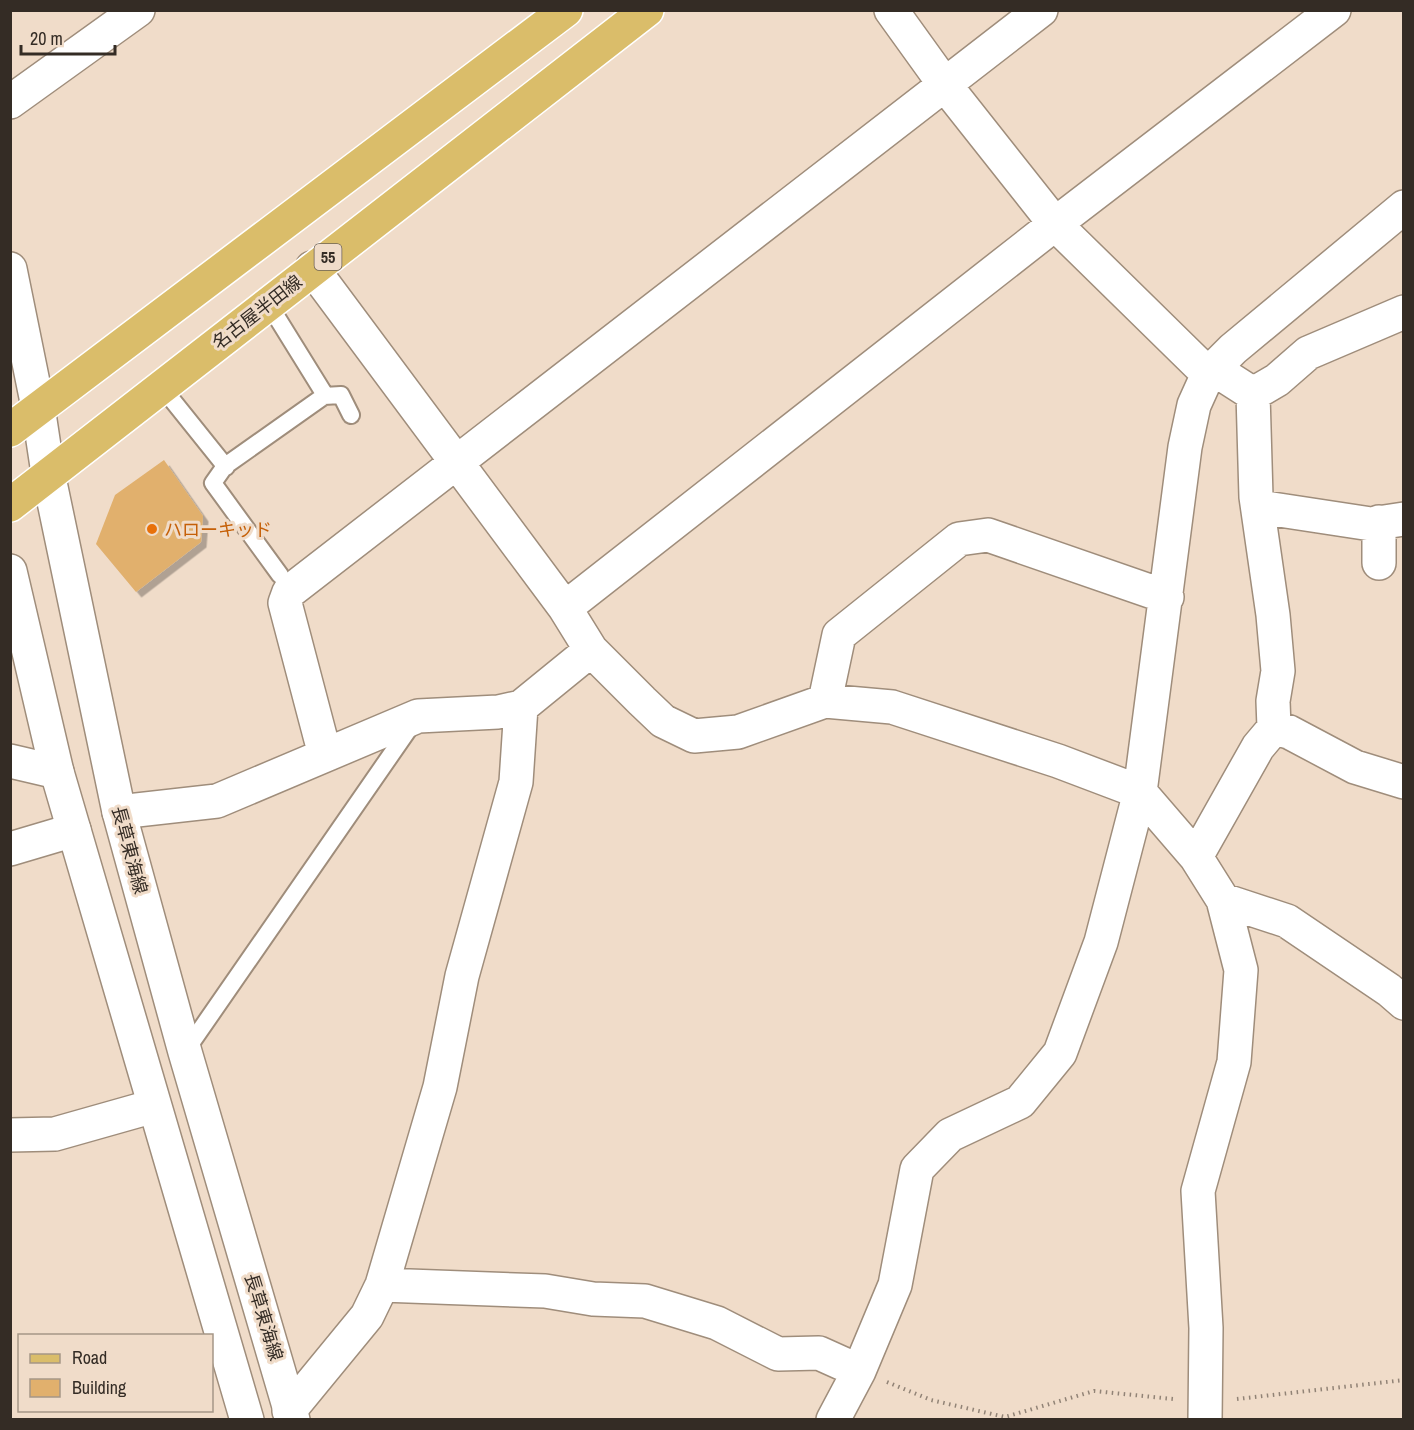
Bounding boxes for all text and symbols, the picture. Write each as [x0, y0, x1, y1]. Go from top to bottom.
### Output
scale bar [21, 18, 116, 56]
text: 20 m [30, 26, 63, 51]
road number: 55 [314, 244, 342, 270]
street label: 名古屋半田線 [207, 269, 307, 355]
place label: ハローキッド [164, 517, 272, 542]
marker: ハローキッド [145, 522, 159, 536]
street label: 長草東海線 [106, 803, 154, 897]
street label: 長草東海線 [239, 1270, 289, 1364]
legend [18, 1334, 213, 1412]
text: Road [72, 1345, 107, 1370]
text: Building [72, 1375, 127, 1400]

